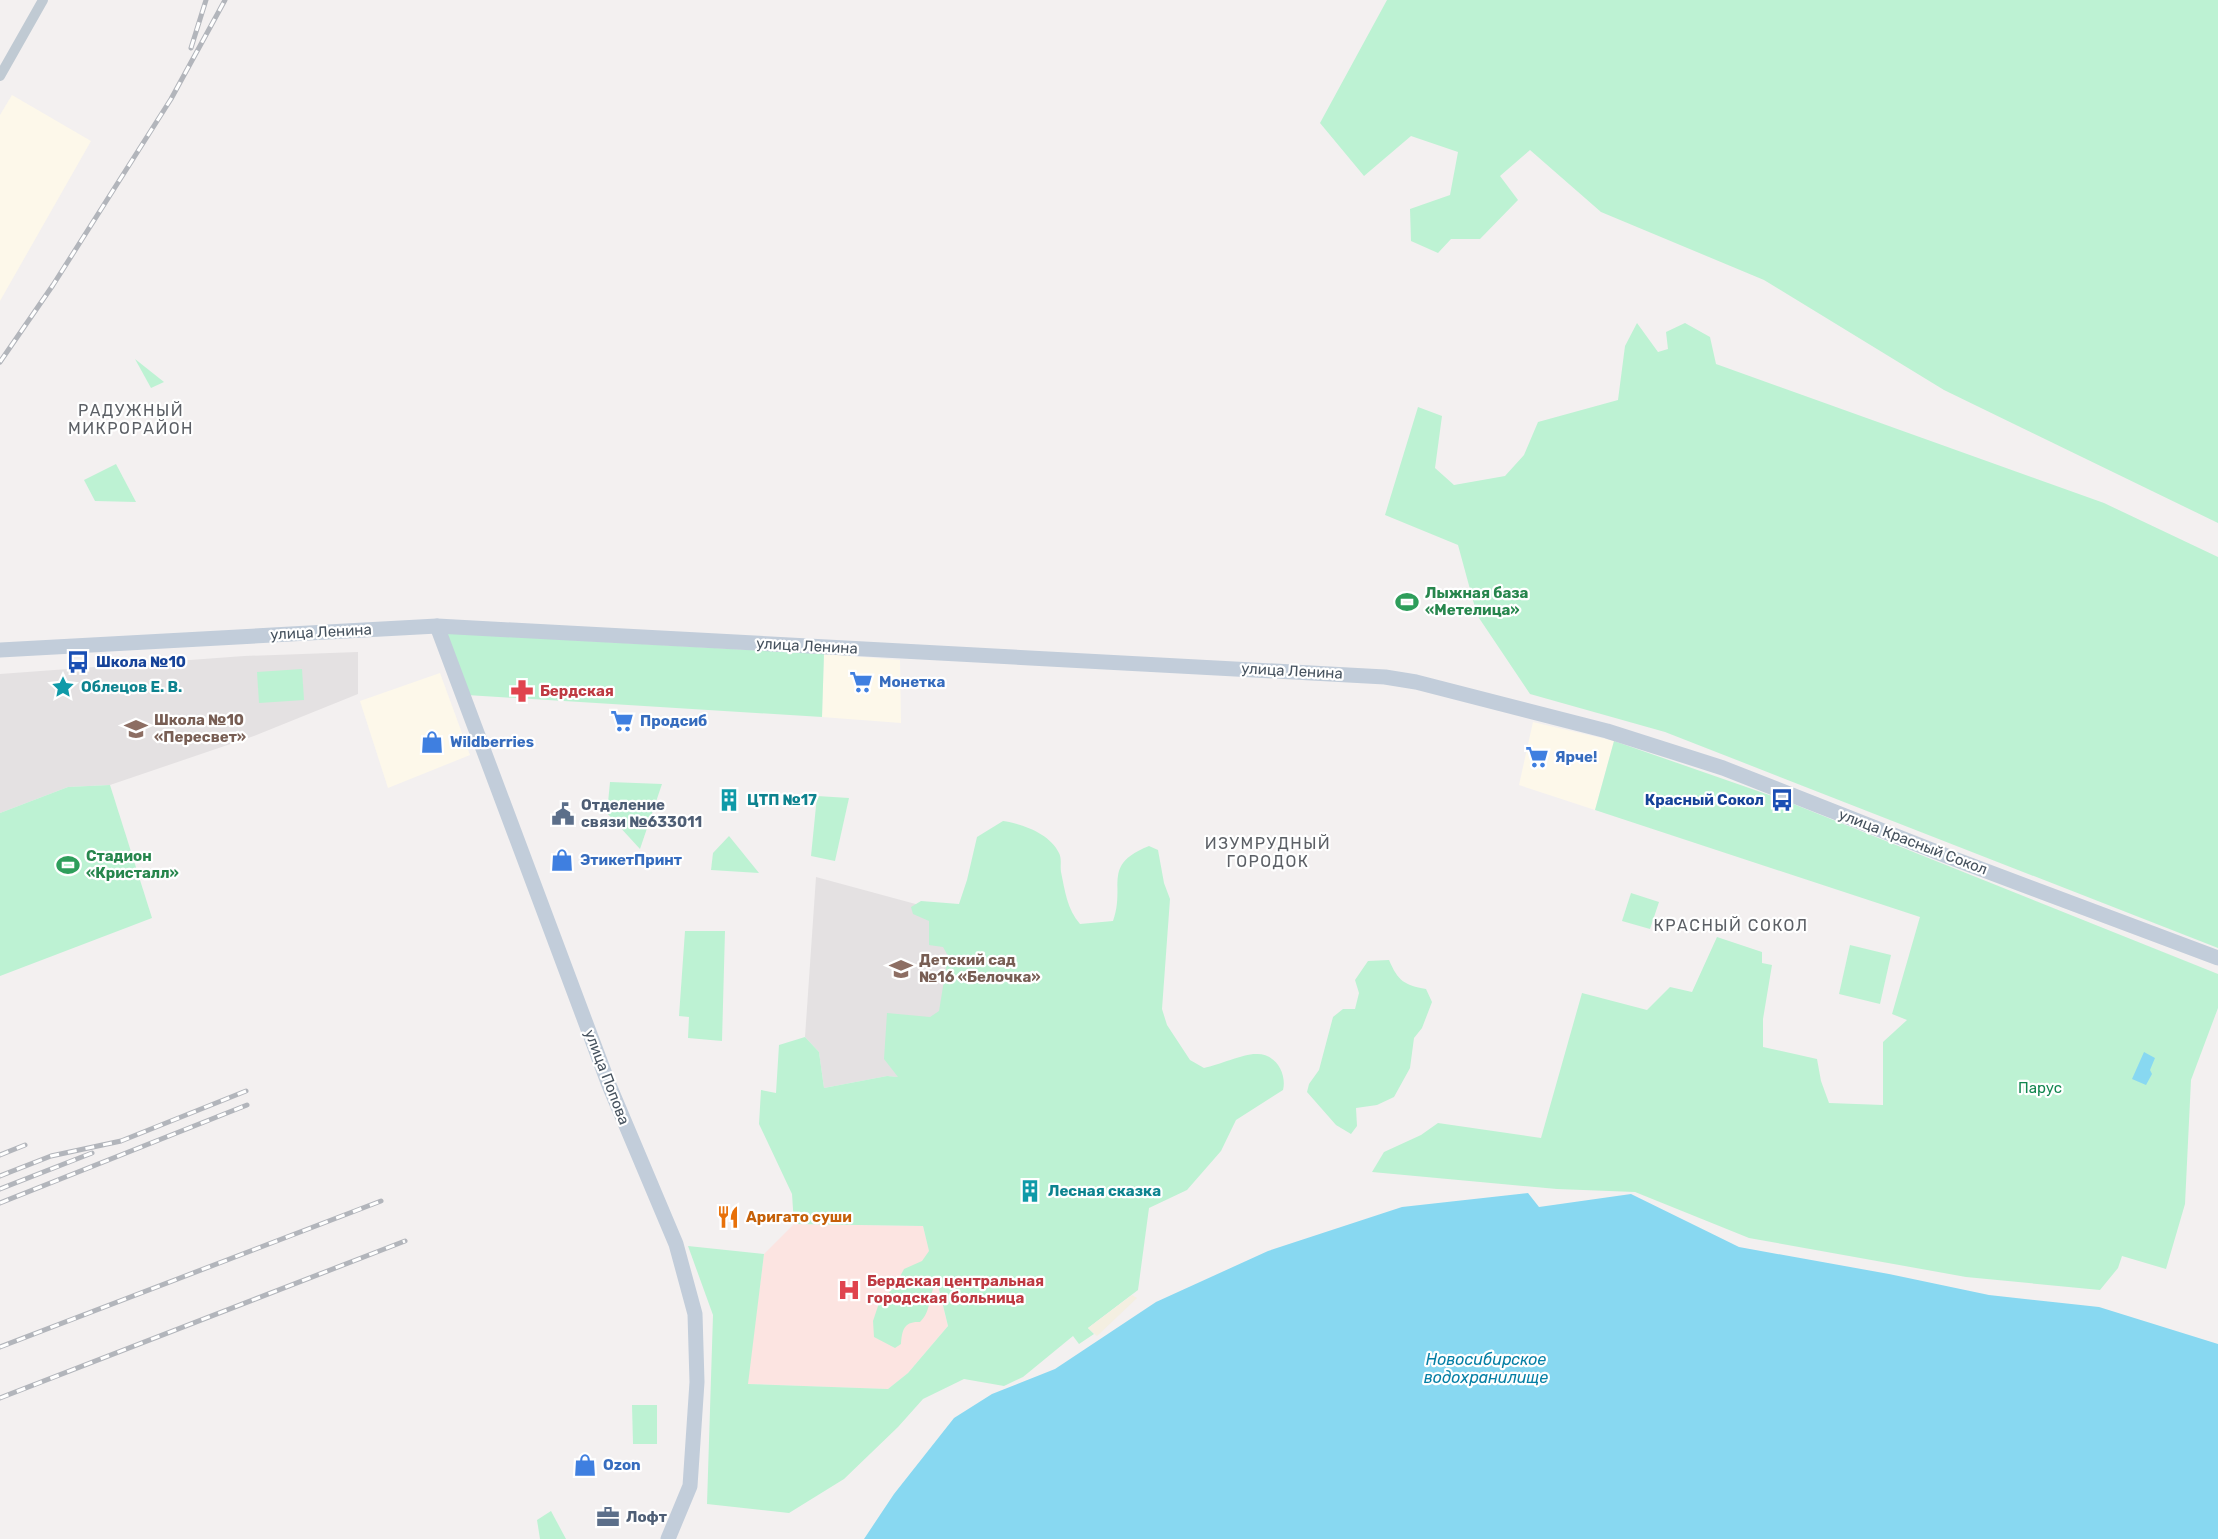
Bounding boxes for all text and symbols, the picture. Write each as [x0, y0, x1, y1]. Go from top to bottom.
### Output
district label: РАДУЖНЫЙ МИКРОРАЙОН [68, 401, 194, 438]
place label: Лыжная база «Метелица» [1425, 584, 1529, 619]
sports icon: Лыжная база «Метелица» [1394, 589, 1420, 615]
street label: улица Ленина [270, 620, 372, 644]
street label: улица Ленина [756, 634, 858, 658]
bus stop icon: Школа №10 [65, 649, 91, 675]
place label: Школа №10 [96, 653, 186, 671]
street label: улица Ленина [1241, 659, 1343, 683]
supermarket icon: Монетка [848, 669, 874, 695]
place label: Монетка [879, 673, 945, 691]
place icon: Облецов Е. В. [50, 674, 76, 700]
place label: Облецов Е. В. [81, 678, 182, 696]
pharmacy icon: Бердская [509, 678, 535, 704]
place label: Бердская [540, 682, 614, 700]
supermarket icon: Продсиб [609, 708, 635, 734]
place label: Школа №10 «Пересвет» [154, 711, 246, 746]
place label: Продсиб [640, 712, 707, 730]
school or university icon: Школа №10 «Пересвет» [123, 716, 149, 742]
shop icon: Wildberries [419, 729, 445, 755]
place label: Wildberries [450, 733, 534, 751]
supermarket icon: Ярче! [1524, 744, 1550, 770]
place label: Ярче! [1555, 748, 1597, 766]
building icon: ЦТП №17 [716, 787, 742, 813]
bus stop icon: Красный Сокол [1769, 787, 1795, 813]
place label: ЦТП №17 [747, 791, 817, 809]
place label: Красный Сокол [1645, 791, 1764, 809]
place label: Отделение связи №633011 [581, 796, 702, 831]
public building icon: Отделение связи №633011 [550, 801, 576, 827]
street label: улица Красный Сокол [1836, 805, 1990, 879]
district label: ИЗУМРУДНЫЙ ГОРОДОК [1205, 834, 1331, 871]
place label: Стадион «Кристалл» [86, 847, 179, 882]
shop icon: ЭтикетПринт [549, 847, 575, 873]
place label: ЭтикетПринт [580, 851, 683, 869]
sports icon: Стадион «Кристалл» [55, 852, 81, 878]
district label: КРАСНЫЙ СОКОЛ [1654, 916, 1808, 935]
place label: Детский сад №16 «Белочка» [919, 951, 1041, 986]
school or university icon: Детский сад №16 «Белочка» [888, 956, 914, 982]
street label: улица Попова [581, 1027, 633, 1127]
park label: Парус [2018, 1079, 2062, 1097]
building icon: Лесная сказка [1017, 1178, 1043, 1204]
place label: Лесная сказка [1048, 1182, 1161, 1200]
restaurant icon: Аригато суши [715, 1204, 741, 1230]
place label: Аригато суши [746, 1208, 852, 1226]
place label: Бердская центральная городская больница [867, 1272, 1044, 1307]
hospital icon: Бердская центральная городская больница [836, 1277, 862, 1303]
water label: Новосибирское водохранилище [1424, 1350, 1548, 1387]
shop icon: Ozon [572, 1452, 598, 1478]
place label: Ozon [603, 1456, 641, 1474]
office icon: Лофт [595, 1504, 621, 1530]
place label: Лофт [626, 1508, 668, 1526]

